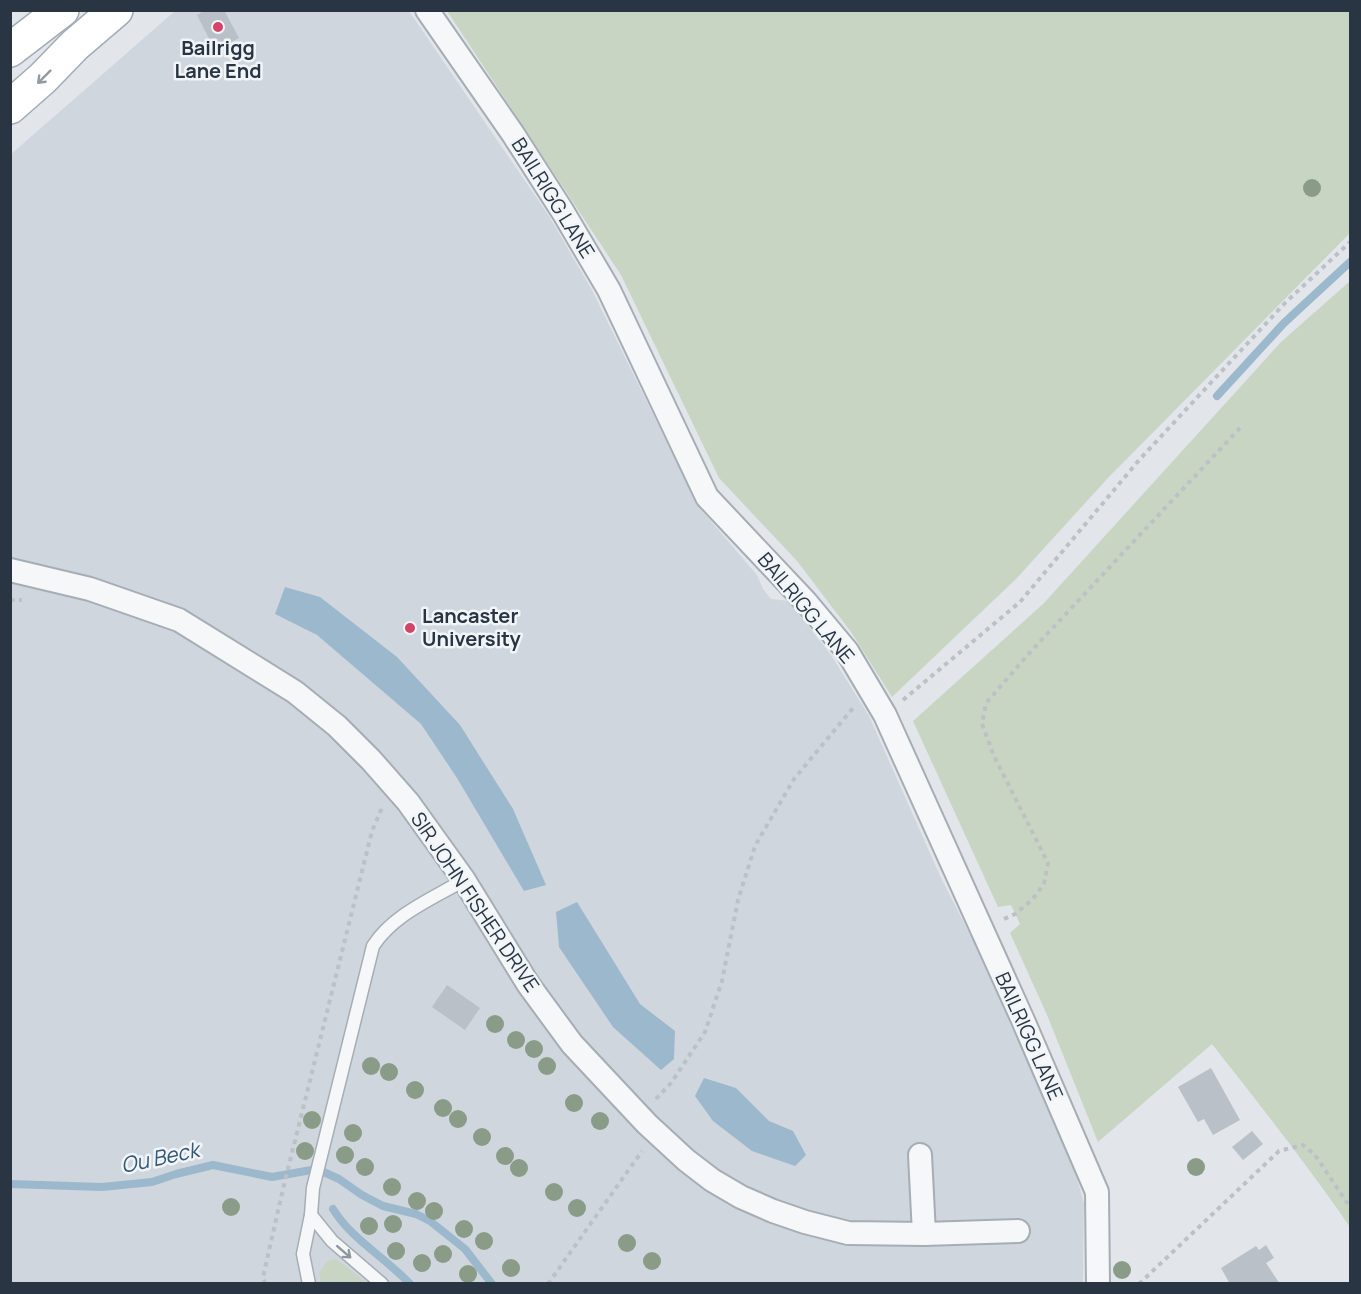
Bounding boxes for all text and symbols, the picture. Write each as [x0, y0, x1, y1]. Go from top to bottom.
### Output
marker: Bailrigg Lane End [211, 20, 225, 34]
place label: Bailrigg Lane End [175, 34, 261, 84]
one-way arrow [36, 70, 51, 84]
street label: BAILRIGG LANE [506, 132, 601, 263]
street label: BAILRIGG LANE [752, 546, 861, 669]
place label: Lancaster University [422, 602, 522, 652]
marker: Lancaster University [403, 621, 417, 635]
street label: SIR JOHN FISHER DRIVE [405, 806, 546, 997]
street label: BAILRIGG LANE [989, 968, 1070, 1104]
water label: Ou Beck [118, 1135, 204, 1179]
one-way arrow [336, 1245, 352, 1258]

